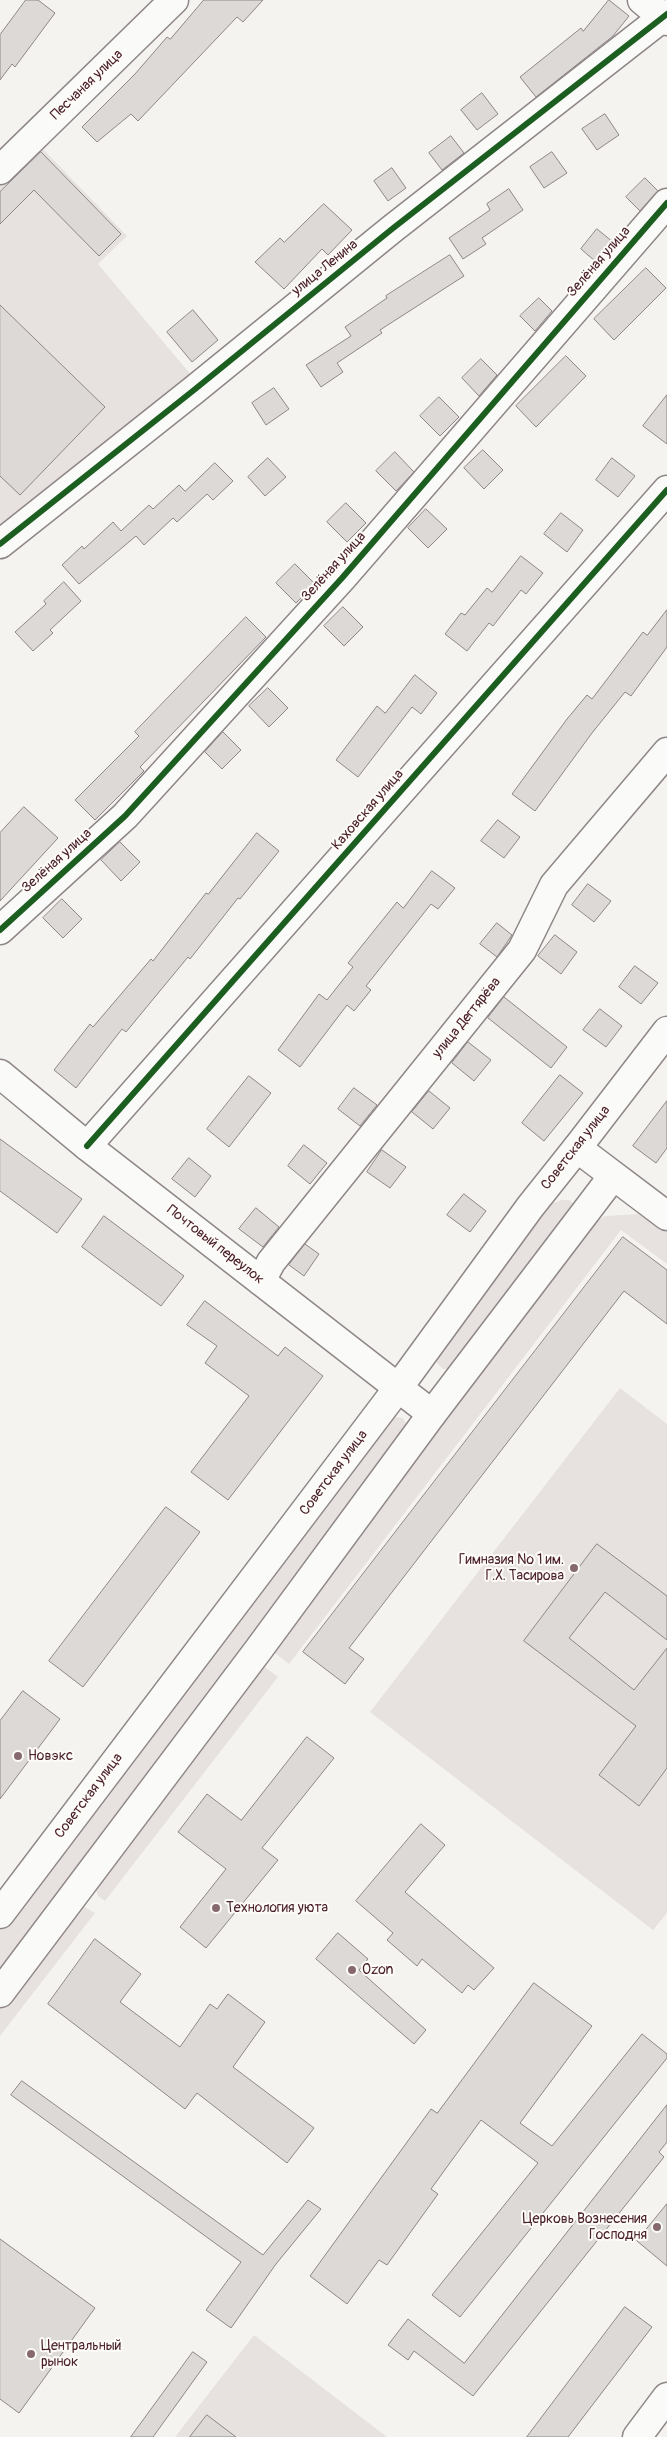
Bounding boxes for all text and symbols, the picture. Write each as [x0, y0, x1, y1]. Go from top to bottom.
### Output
street label: Песчаная улица [47, 46, 127, 124]
street label: Зелёная улица [564, 223, 634, 301]
street label: улица Ленина [289, 236, 361, 300]
street label: Зелёная улица [298, 529, 370, 605]
street label: Каховская улица [328, 766, 408, 854]
street label: Зелёная улица [19, 825, 95, 897]
street label: улица Дегтярёва [429, 974, 505, 1062]
street label: Советская улица [538, 1103, 614, 1193]
street label: Почтовый переулок [163, 1202, 267, 1288]
street label: Советская улица [297, 1427, 371, 1519]
place label: Гимназия № 1 им. Г.Х. Тасирова [459, 1552, 564, 1584]
marker: Гимназия № 1 им. Г.Х. Тасирова [568, 1562, 580, 1574]
place label: Новэкс [28, 1748, 73, 1764]
marker: Новэкс [12, 1750, 24, 1762]
street label: Советская улица [52, 1750, 126, 1842]
place label: Технология уюта [226, 1900, 328, 1916]
marker: Технология уюта [210, 1902, 222, 1914]
place label: Ozon [362, 1962, 393, 1978]
marker: Ozon [346, 1964, 358, 1976]
place label: Церковь Вознесения Господня [523, 2211, 647, 2244]
marker: Церковь Вознесения Господня [651, 2221, 663, 2233]
place label: Центральный рынок [41, 2338, 121, 2370]
marker: Центральный рынок [25, 2348, 37, 2360]

